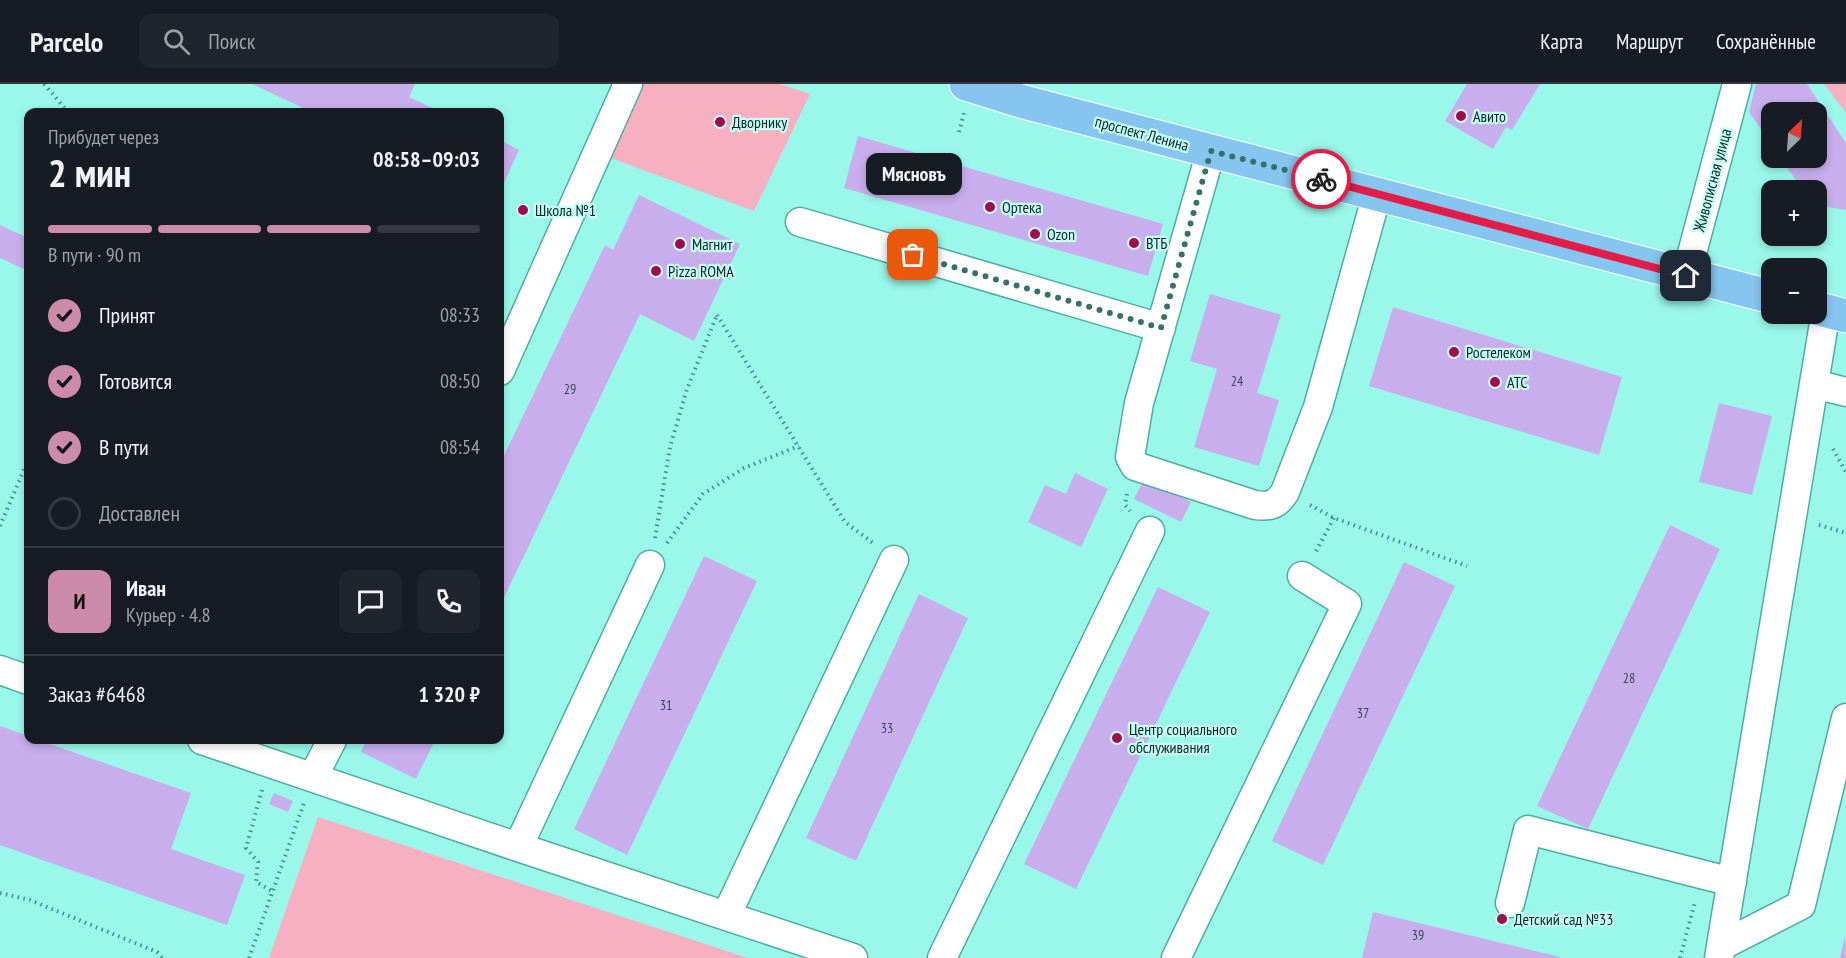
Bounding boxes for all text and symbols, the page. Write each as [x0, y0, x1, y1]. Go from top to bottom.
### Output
search box [139, 14, 559, 68]
text: Parcelo [30, 23, 103, 60]
icon: search [160, 25, 193, 58]
text: Поиск [208, 27, 255, 55]
text: Карта [1540, 28, 1583, 55]
text: Маршрут [1616, 28, 1683, 55]
text: Сохранённые [1716, 28, 1816, 55]
north arrow [1761, 102, 1827, 168]
map controls [1761, 102, 1827, 324]
place label: Авито [1473, 106, 1506, 126]
marker: Авито [1454, 109, 1468, 123]
street label: проспект Ленина [1093, 111, 1191, 155]
place label: Дворнику [732, 112, 787, 132]
marker: Дворнику [713, 115, 727, 129]
text: Прибудет через [48, 124, 159, 150]
street label: Живописная улица [1688, 126, 1735, 235]
text: 08:58–09:03 [373, 145, 480, 173]
text: 2 мин [48, 147, 131, 198]
courier [1291, 149, 1351, 209]
callout: Мясновъ [865, 153, 961, 195]
text: Мясновъ [882, 161, 946, 187]
icon: bike [1305, 163, 1338, 196]
button: + [1761, 180, 1827, 246]
place label: Ортека [1002, 197, 1042, 217]
place label: Школа №1 [535, 200, 596, 220]
marker: Ортека [983, 200, 997, 214]
marker: Школа №1 [516, 203, 530, 217]
place label: Ozon [1047, 224, 1075, 244]
marker: Ozon [1028, 227, 1042, 241]
pin [887, 229, 938, 280]
place label: ВТБ [1146, 233, 1168, 253]
place label: Магнит [692, 234, 733, 254]
marker: ВТБ [1127, 236, 1141, 250]
marker: Магнит [673, 237, 687, 251]
icon: bag [896, 238, 929, 271]
text: В пути · 90 m [48, 242, 141, 268]
pin [1660, 250, 1711, 301]
button: − [1761, 258, 1827, 324]
icon: home [1669, 259, 1702, 292]
place label: Pizza ROMA [668, 261, 734, 281]
marker: Pizza ROMA [649, 264, 663, 278]
icon: check [48, 299, 81, 332]
text: Принят [99, 301, 155, 329]
text: 08:33 [440, 302, 480, 328]
place label: Ростелеком [1466, 342, 1531, 362]
marker: Ростелеком [1447, 345, 1461, 359]
icon: check [48, 365, 81, 398]
text: Готовится [99, 367, 172, 395]
text: 08:50 [440, 368, 480, 394]
house number: 24 [1231, 372, 1244, 390]
place label: АТС [1507, 372, 1528, 392]
marker: АТС [1488, 375, 1502, 389]
house number: 29 [564, 380, 576, 398]
icon: check [48, 431, 81, 464]
text: В пути [99, 433, 149, 461]
text: 08:54 [440, 434, 480, 460]
text: Доставлен [99, 499, 180, 527]
button: chat [339, 570, 402, 633]
button: phone [417, 570, 480, 633]
text: Иван [126, 574, 166, 602]
text: И [73, 587, 86, 615]
text: Курьер · 4.8 [126, 602, 211, 628]
house number: 28 [1623, 669, 1635, 687]
text: Заказ #6468 [48, 680, 146, 708]
text: 1 320 ₽ [418, 680, 480, 708]
house number: 31 [660, 696, 672, 714]
house number: 37 [1357, 704, 1369, 722]
house number: 33 [881, 719, 893, 737]
place label: Центр социального обслуживания [1129, 719, 1237, 757]
marker: Центр социального обслуживания [1110, 731, 1124, 745]
place label: Детский сад №33 [1514, 909, 1613, 929]
marker: Детский сад №33 [1495, 912, 1509, 926]
house number: 39 [1412, 926, 1424, 944]

